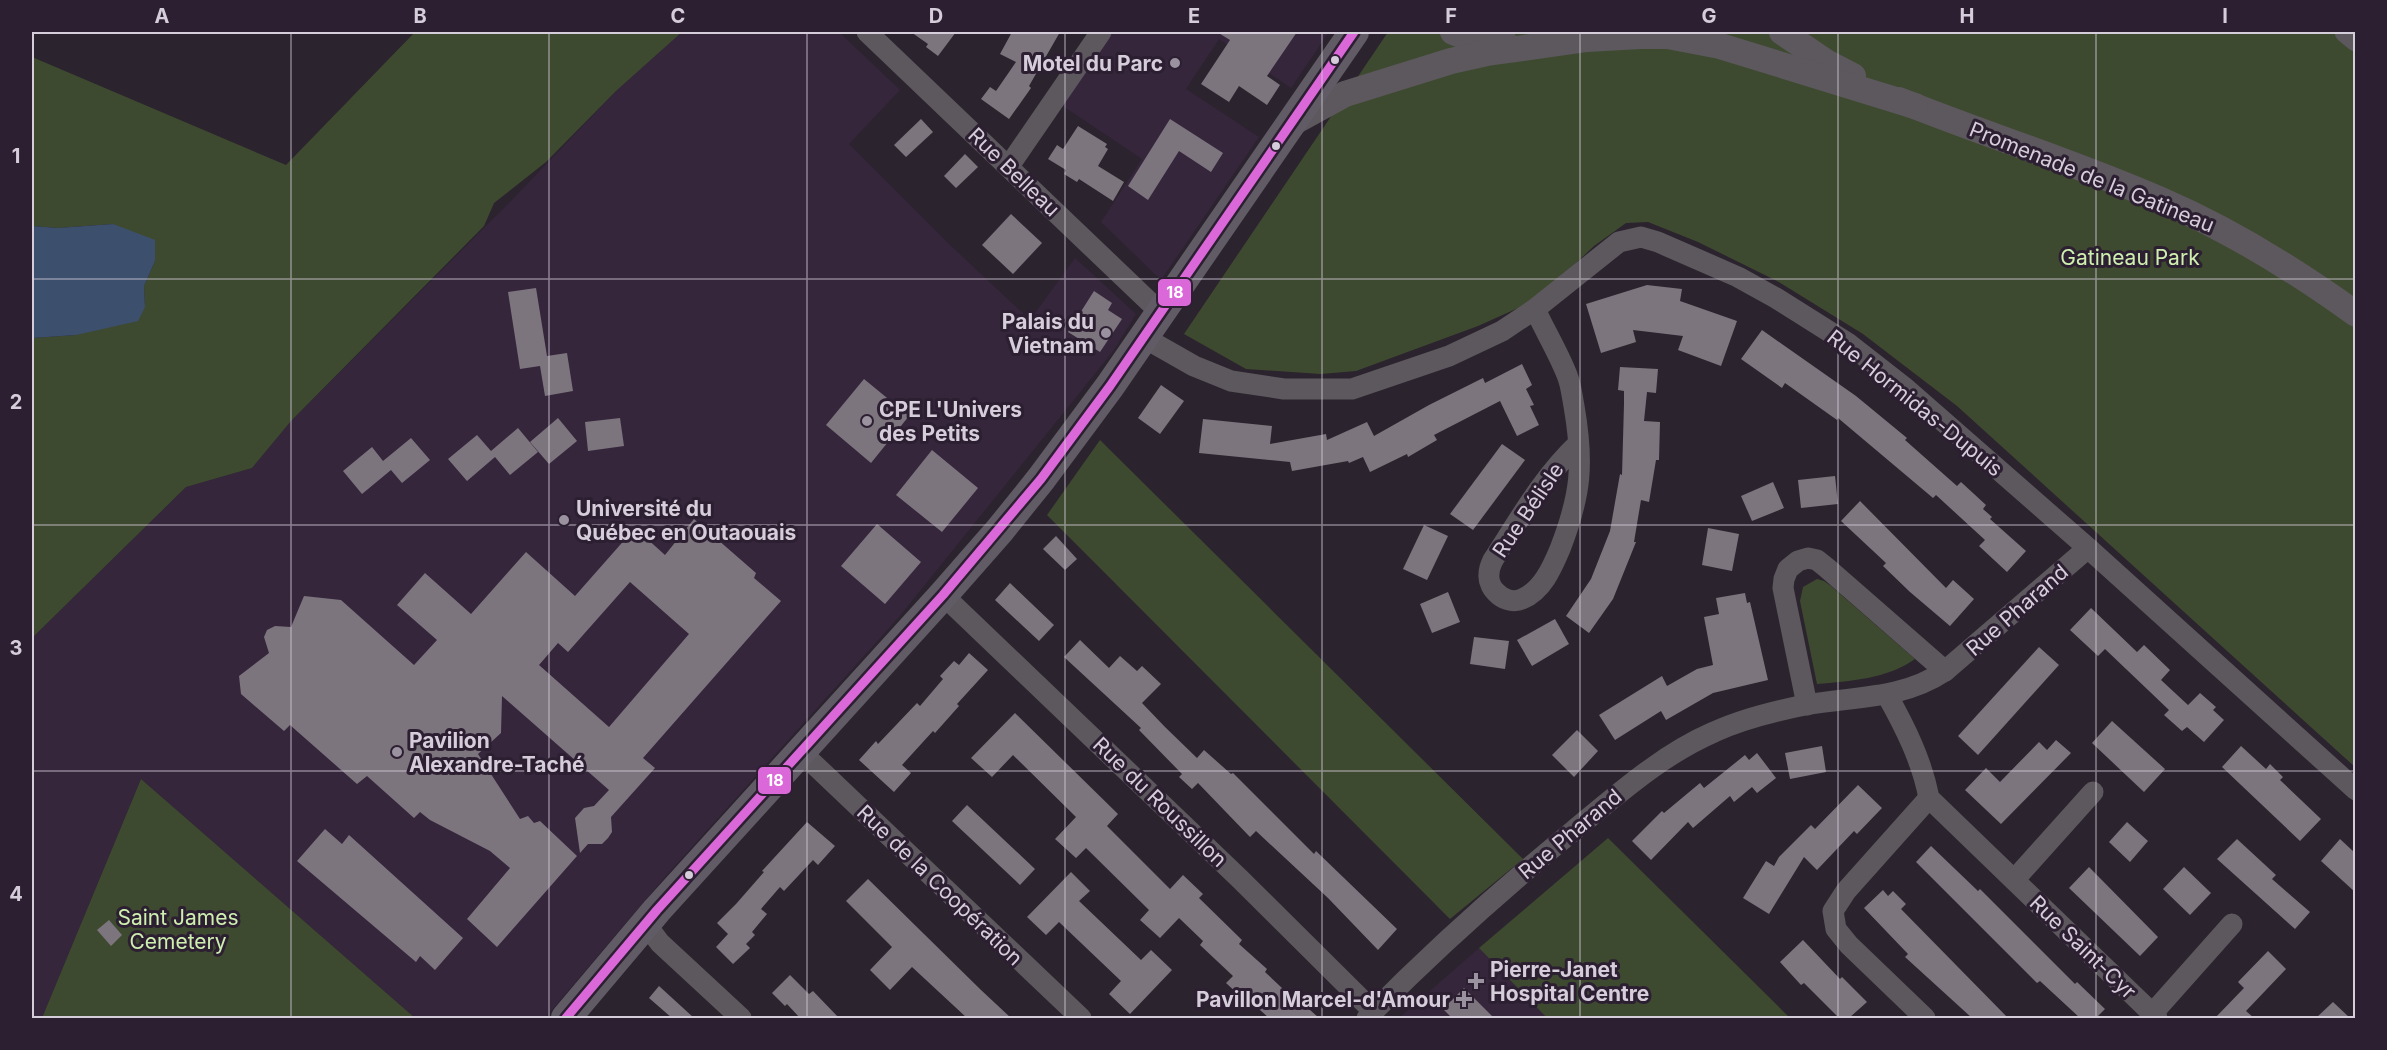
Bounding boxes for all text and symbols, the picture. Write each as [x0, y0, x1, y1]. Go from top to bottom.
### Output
text: A [155, 4, 170, 28]
text: B [413, 4, 427, 28]
text: C [671, 4, 685, 28]
text: D [929, 4, 943, 28]
text: E [1188, 4, 1200, 28]
text: F [1445, 4, 1457, 28]
text: G [1701, 4, 1717, 28]
text: H [1960, 4, 1974, 28]
text: I [2222, 4, 2228, 28]
place label: Motel du Parc [1023, 51, 1163, 76]
unlabelled marker [1329, 54, 1341, 66]
marker: Motel du Parc [1168, 56, 1182, 70]
street label: Promenade de la Gatineau [1966, 116, 2218, 238]
street label: Rue Belleau [963, 122, 1065, 222]
unlabelled marker [1270, 140, 1282, 152]
text: 1 [12, 144, 20, 168]
park label: Gatineau Park [2060, 245, 2200, 270]
line badge: 18 [1157, 278, 1192, 307]
text: 18 [1166, 282, 1184, 302]
place label: Palais du Vietnam [1002, 309, 1094, 358]
street label: Rue Hormidas-Dupuis [1822, 325, 2008, 481]
marker: Palais du Vietnam [1099, 326, 1113, 340]
text: 2 [10, 390, 22, 414]
place label: CPE L'Univers des Petits [879, 397, 1022, 446]
marker: CPE L'Univers des Petits [860, 414, 874, 428]
street label: Rue Bélisle [1487, 458, 1569, 562]
place label: Université du Québec en Outaouais [576, 496, 796, 545]
marker: Université du Québec en Outaouais [557, 513, 571, 527]
street label: Rue Pharand [1961, 559, 2073, 661]
text: 3 [10, 636, 22, 660]
place label: Pavilion Alexandre-Taché [409, 728, 584, 777]
street label: Rue du Roussillon [1088, 732, 1232, 872]
marker: Pavilion Alexandre-Taché [390, 745, 404, 759]
line badge: 18 [757, 766, 792, 795]
text: 18 [766, 770, 784, 790]
street label: Rue Pharand [1513, 784, 1627, 884]
street label: Rue de la Coopération [852, 800, 1028, 970]
unlabelled marker [683, 869, 695, 881]
text: 4 [9, 882, 23, 906]
street label: Rue Saint-Cyr [2025, 890, 2141, 1004]
park label: Saint James Cemetery [117, 905, 239, 954]
place label: Pierre-Janet Hospital Centre [1490, 957, 1649, 1006]
marker: Pierre-Janet Hospital Centre [1467, 972, 1485, 990]
place label: Pavillon Marcel-d'Amour [1196, 987, 1450, 1012]
marker: Pavillon Marcel-d'Amour [1455, 990, 1473, 1008]

